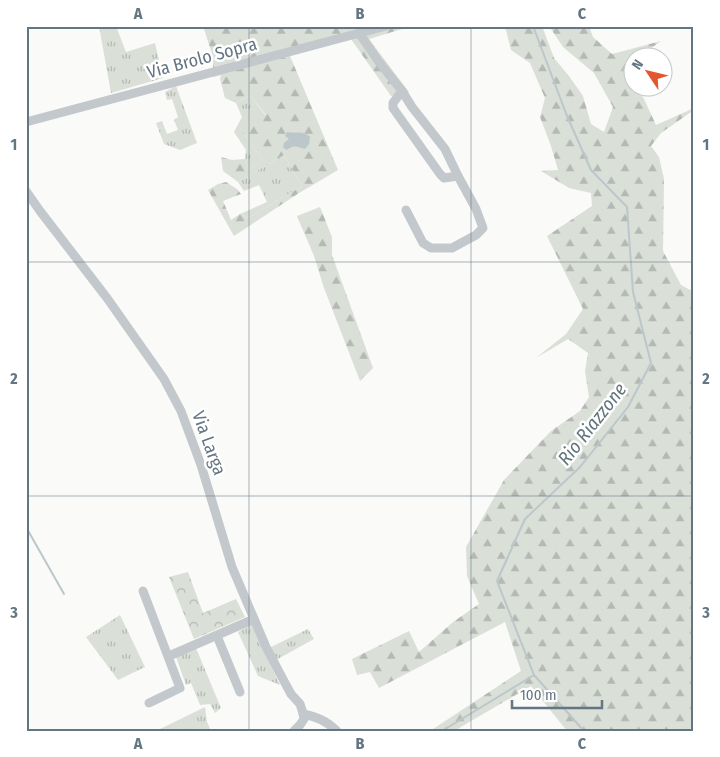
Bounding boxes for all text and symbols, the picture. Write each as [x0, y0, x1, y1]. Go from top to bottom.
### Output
text: A [133, 4, 143, 23]
text: B [356, 4, 365, 23]
text: C [578, 4, 587, 23]
street label: Via Brolo Sopra [145, 33, 259, 83]
north arrow [622, 48, 672, 98]
text: N [628, 57, 647, 73]
text: 1 [11, 135, 17, 154]
text: 1 [703, 135, 709, 154]
text: 2 [9, 369, 18, 388]
text: 2 [701, 369, 710, 388]
water label: Rio Riazzone [553, 378, 631, 470]
street label: Via Larga [187, 408, 231, 478]
text: 3 [9, 603, 18, 622]
text: 3 [701, 603, 710, 622]
scale bar [512, 677, 602, 709]
text: 100 m [520, 686, 557, 704]
text: A [133, 734, 143, 753]
text: B [356, 734, 365, 753]
text: C [578, 734, 587, 753]

